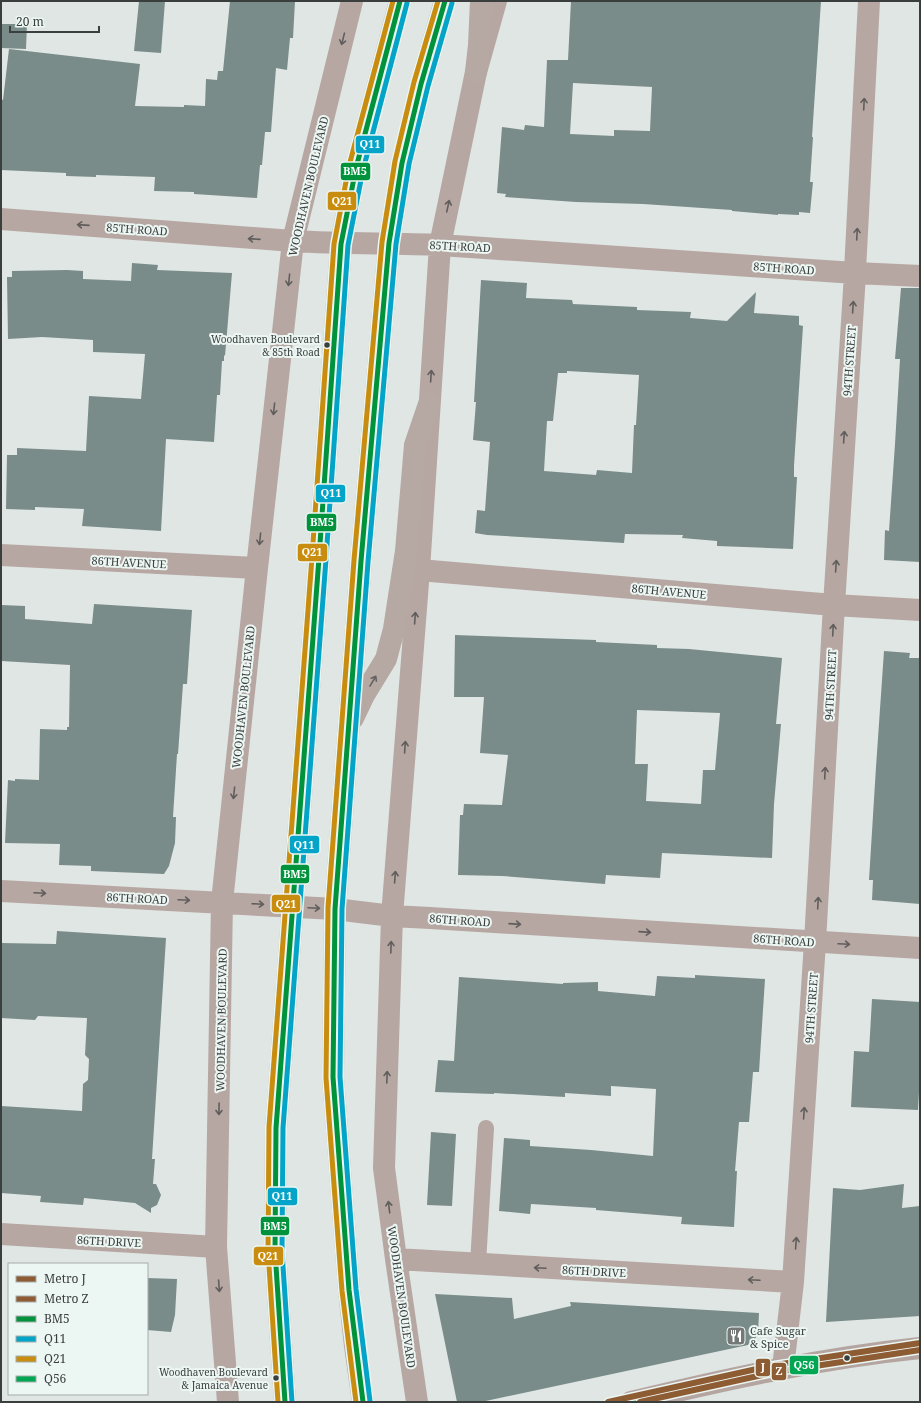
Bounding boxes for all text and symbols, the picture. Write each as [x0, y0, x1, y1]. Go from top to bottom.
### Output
scale bar [10, 8, 99, 34]
text: 20 m [16, 13, 44, 30]
one-way arrow [338, 32, 346, 45]
one-way arrow [860, 98, 868, 111]
street label: WOODHAVEN BOULEVARD [285, 115, 331, 257]
line badge: Q11 [355, 135, 385, 154]
text: Q11 [359, 136, 381, 151]
line badge: BM5 [340, 162, 371, 181]
text: BM5 [343, 163, 367, 178]
line badge: Q21 [327, 191, 357, 211]
text: Q21 [331, 193, 353, 208]
one-way arrow [445, 200, 453, 213]
street label: 85TH ROAD [106, 219, 168, 239]
one-way arrow [77, 222, 90, 229]
one-way arrow [853, 228, 861, 241]
one-way arrow [248, 235, 261, 242]
street label: 85TH ROAD [429, 237, 491, 255]
street label: 85TH ROAD [753, 258, 815, 278]
one-way arrow [285, 273, 293, 286]
one-way arrow [849, 301, 856, 314]
street label: 94TH STREET [839, 325, 859, 397]
place label: Woodhaven Boulevard & 85th Road [211, 332, 320, 359]
marker: Woodhaven Boulevard & 85th Road [322, 340, 332, 350]
one-way arrow [428, 370, 435, 383]
one-way arrow [271, 402, 278, 415]
one-way arrow [841, 431, 848, 444]
line badge: Q11 [315, 484, 346, 503]
text: Q11 [320, 485, 342, 500]
line badge: BM5 [306, 513, 337, 532]
text: BM5 [310, 514, 334, 529]
one-way arrow [256, 532, 264, 545]
line badge: Q21 [297, 543, 328, 562]
text: Q21 [301, 544, 323, 559]
street label: 86TH AVENUE [91, 553, 167, 571]
one-way arrow [833, 560, 840, 573]
street label: 86TH AVENUE [631, 580, 707, 602]
one-way arrow [412, 612, 419, 625]
one-way arrow [829, 624, 836, 637]
street label: WOODHAVEN BOULEVARD [228, 625, 258, 769]
street label: 94TH STREET [821, 649, 839, 721]
one-way arrow [369, 675, 377, 687]
one-way arrow [402, 741, 409, 754]
one-way arrow [821, 767, 828, 780]
one-way arrow [230, 786, 237, 799]
line badge: Q11 [289, 835, 320, 854]
text: Q11 [293, 837, 315, 852]
line badge: BM5 [280, 864, 310, 884]
text: BM5 [283, 866, 307, 881]
one-way arrow [392, 871, 399, 884]
one-way arrow [33, 889, 46, 896]
street label: 86TH ROAD [106, 889, 168, 907]
line badge: Q21 [271, 894, 301, 913]
text: Q21 [275, 896, 297, 911]
one-way arrow [177, 897, 190, 904]
one-way arrow [814, 897, 821, 910]
one-way arrow [251, 901, 264, 908]
one-way arrow [307, 904, 320, 911]
street label: 86TH ROAD [429, 910, 491, 930]
one-way arrow [508, 920, 521, 927]
one-way arrow [638, 928, 651, 935]
street label: 86TH ROAD [753, 930, 815, 950]
one-way arrow [837, 940, 850, 947]
one-way arrow [387, 941, 395, 954]
street label: WOODHAVEN BOULEVARD [212, 948, 230, 1092]
street label: 94TH STREET [801, 972, 821, 1044]
one-way arrow [383, 1071, 391, 1084]
one-way arrow [215, 1102, 223, 1115]
one-way arrow [801, 1107, 808, 1120]
line badge: Q11 [267, 1187, 298, 1206]
text: Q11 [271, 1188, 293, 1203]
one-way arrow [385, 1200, 393, 1213]
line badge: BM5 [260, 1216, 290, 1236]
text: BM5 [263, 1218, 287, 1233]
street label: WOODHAVEN BOULEVARD [385, 1225, 419, 1369]
street label: 86TH DRIVE [77, 1232, 142, 1250]
one-way arrow [792, 1237, 799, 1250]
line badge: Q21 [253, 1246, 284, 1266]
text: Q21 [257, 1248, 279, 1263]
street label: 86TH DRIVE [562, 1262, 627, 1280]
legend [8, 1263, 148, 1395]
one-way arrow [534, 1264, 547, 1271]
text: Metro J [44, 1270, 86, 1287]
one-way arrow [748, 1276, 761, 1283]
one-way arrow [216, 1279, 223, 1292]
text: Metro Z [44, 1290, 89, 1307]
text: BM5 [44, 1310, 70, 1327]
place label: Cafe Sugar & Spice [750, 1323, 807, 1351]
restaurant icon: Cafe Sugar & Spice [725, 1325, 747, 1347]
text: Q11 [44, 1330, 66, 1347]
text: Q21 [44, 1350, 66, 1367]
unlabelled marker [842, 1353, 852, 1363]
line badge: Q56 [789, 1355, 819, 1375]
text: Q56 [793, 1357, 815, 1372]
line badge: J [755, 1358, 771, 1377]
text: J [760, 1359, 766, 1374]
line badge: Z [771, 1362, 787, 1381]
text: Z [775, 1363, 783, 1378]
place label: Woodhaven Boulevard & Jamaica Avenue [159, 1365, 268, 1392]
text: Q56 [44, 1370, 67, 1387]
marker: Woodhaven Boulevard & Jamaica Avenue [271, 1373, 281, 1383]

